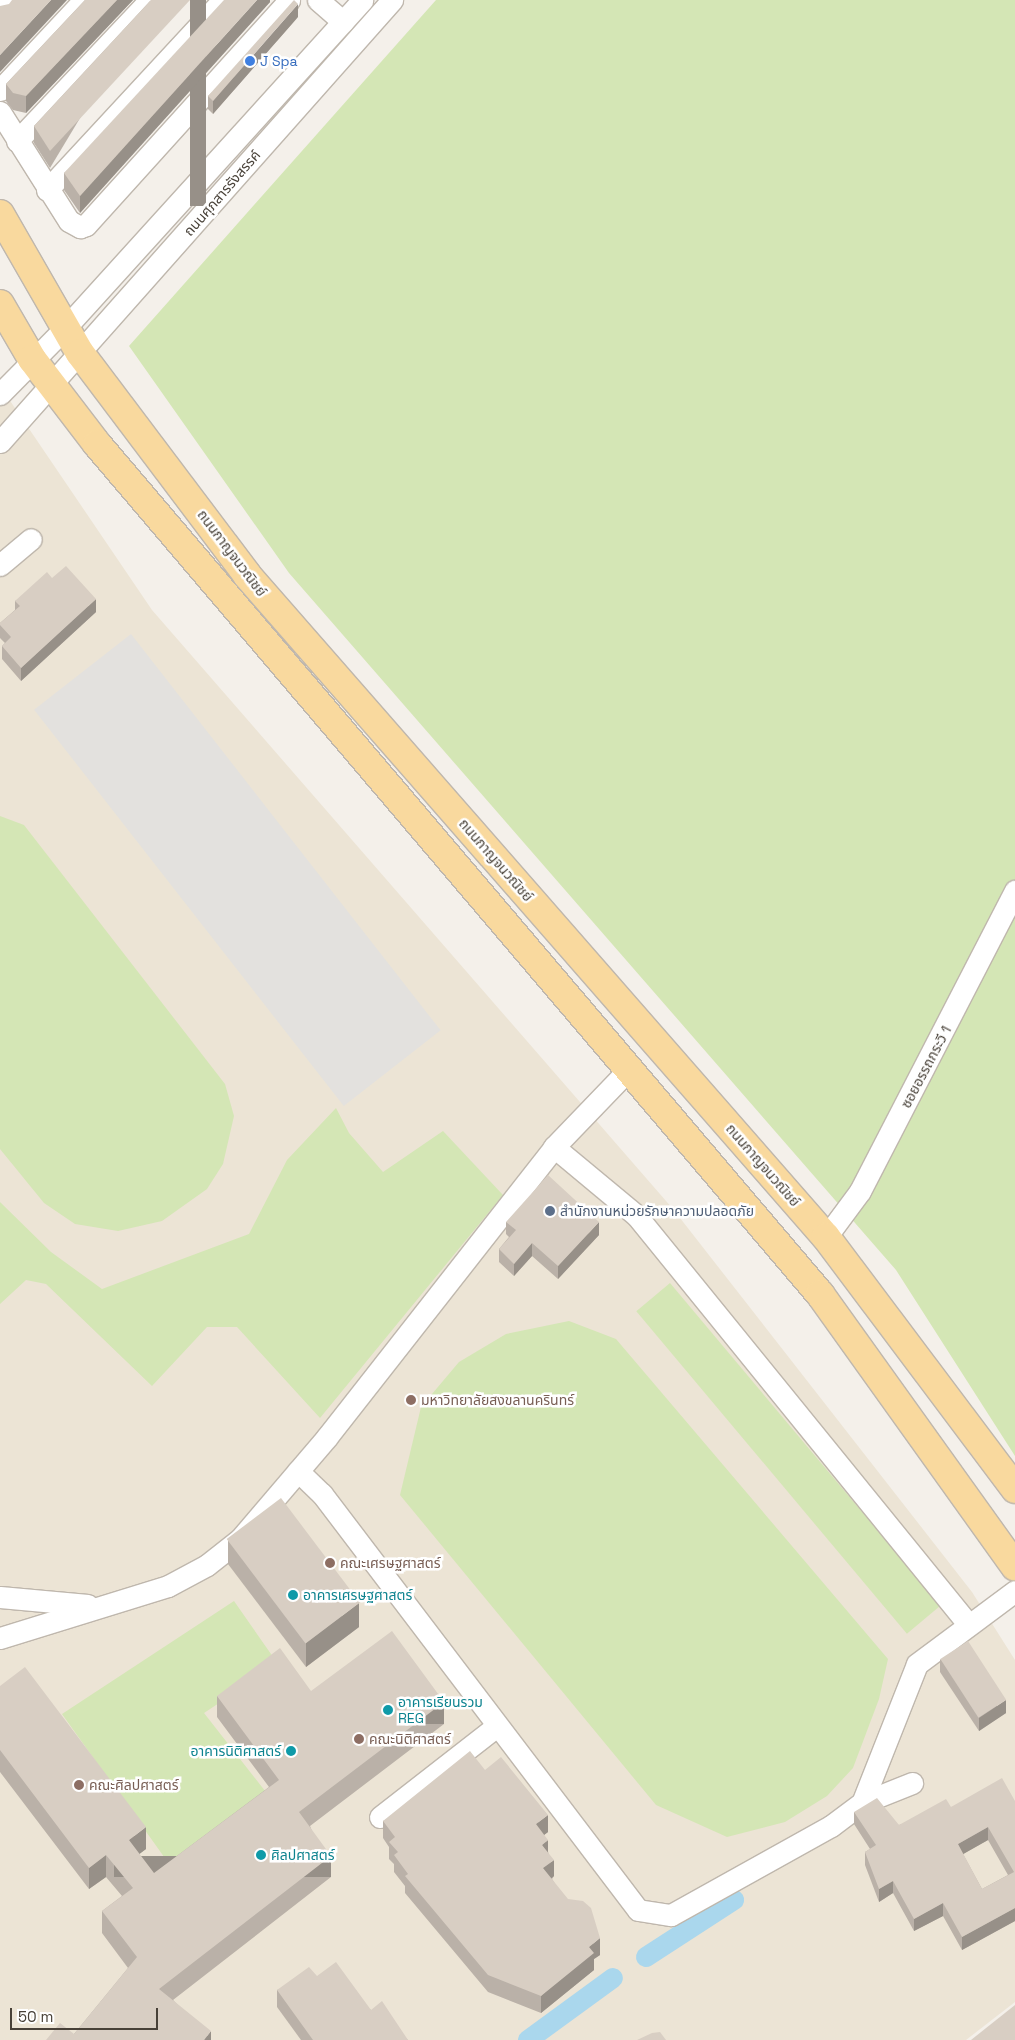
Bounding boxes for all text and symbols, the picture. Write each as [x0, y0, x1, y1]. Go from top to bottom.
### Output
place label: J Spa [260, 53, 298, 69]
marker: J Spa [244, 55, 256, 67]
street label: ถนนศุภสารรังสรรค์ [180, 147, 264, 239]
street label: ถนนกาญจนวณิชย์ [194, 506, 270, 600]
street label: ถนนกาญจนวณิชย์ [456, 815, 536, 905]
street label: ซอยอรรถกระวี 1 [897, 1023, 955, 1111]
street label: ถนนกาญจนวณิชย์ [723, 1120, 803, 1210]
place label: สำนักงานหน่วยรักษาความปลอดภัย [560, 1203, 754, 1219]
marker: สำนักงานหน่วยรักษาความปลอดภัย [544, 1205, 556, 1217]
place label: มหาวิทยาลัยสงขลานครินทร์ [421, 1392, 574, 1408]
marker: มหาวิทยาลัยสงขลานครินทร์ [405, 1394, 417, 1406]
place label: คณะเศรษฐศาสตร์ [340, 1555, 441, 1571]
marker: คณะเศรษฐศาสตร์ [324, 1557, 336, 1569]
place label: อาคารเศรษฐศาสตร์ [303, 1587, 412, 1603]
marker: อาคารเศรษฐศาสตร์ [287, 1589, 299, 1601]
place label: อาคารเรียนรวม REG [398, 1694, 483, 1726]
marker: อาคารเรียนรวม REG [382, 1704, 394, 1716]
place label: คณะนิติศาสตร์ [369, 1731, 451, 1747]
marker: คณะนิติศาสตร์ [353, 1733, 365, 1745]
place label: อาคารนิติศาสตร์ [190, 1743, 281, 1759]
marker: อาคารนิติศาสตร์ [285, 1745, 297, 1757]
place label: คณะศิลปศาสตร์ [89, 1777, 179, 1793]
marker: คณะศิลปศาสตร์ [73, 1779, 85, 1791]
place label: ศิลปศาสตร์ [271, 1847, 334, 1863]
marker: ศิลปศาสตร์ [255, 1849, 267, 1861]
scale bar [12, 1998, 160, 2030]
text: 50 m [18, 2007, 53, 2026]

